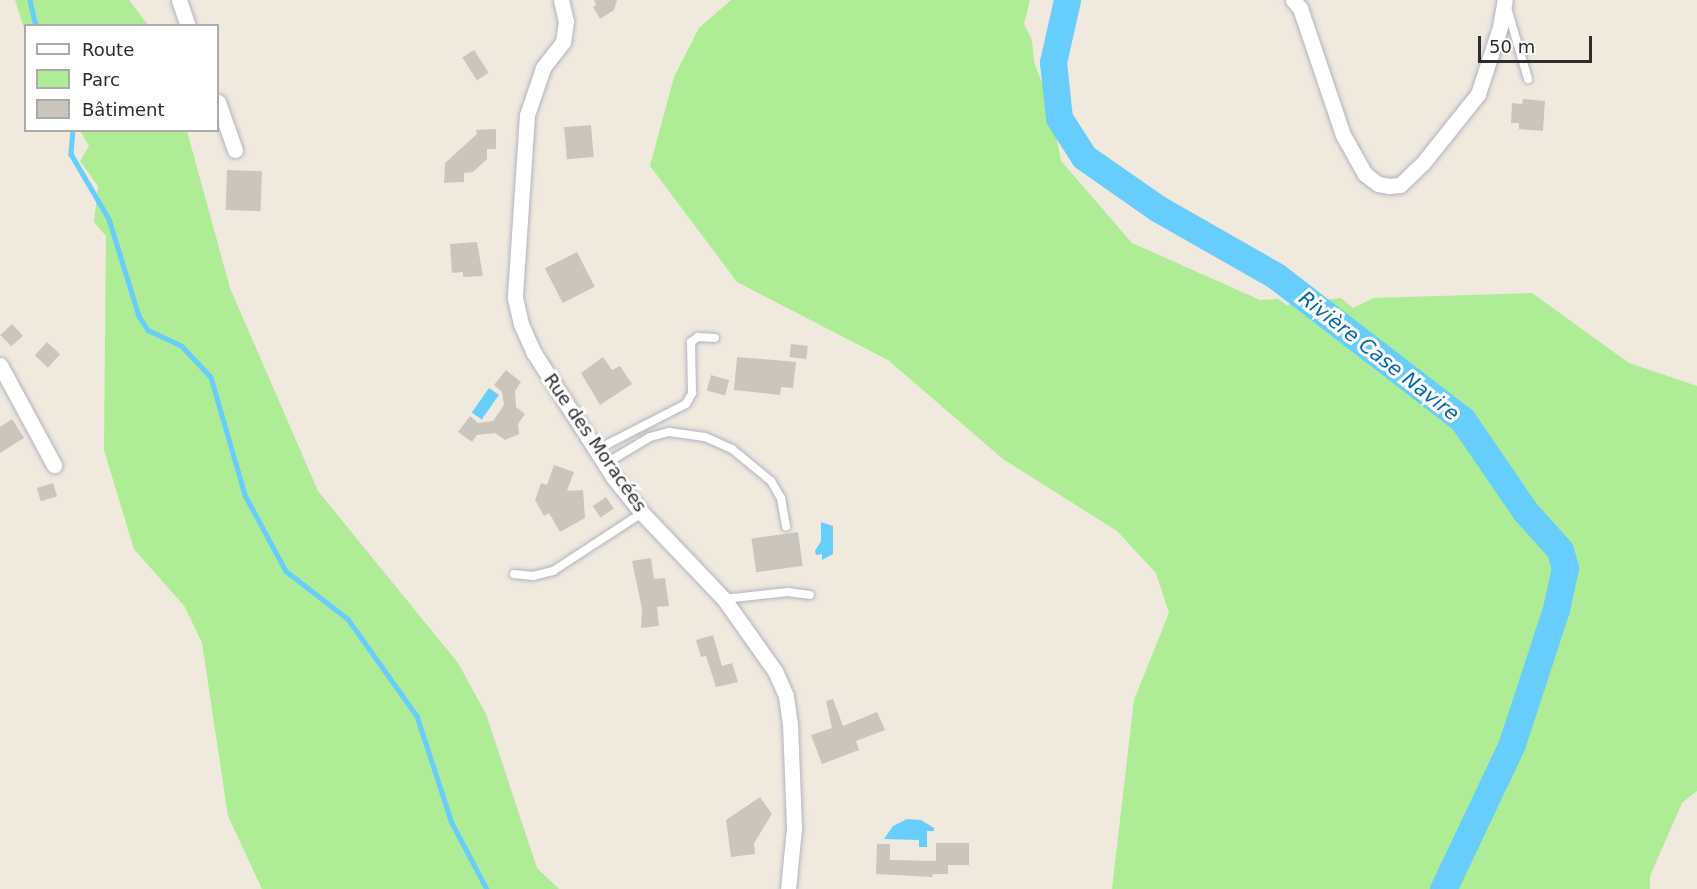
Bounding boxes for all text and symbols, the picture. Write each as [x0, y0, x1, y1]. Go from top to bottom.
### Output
legend [24, 24, 219, 132]
scale bar [1481, 24, 1595, 62]
text: 50 m [1489, 36, 1535, 57]
text: Route [82, 39, 134, 60]
text: Parc [82, 69, 120, 90]
text: Bâtiment [82, 99, 165, 120]
water label: Rivière Case Navire [1294, 286, 1464, 426]
street label: Rue des Moracées [539, 370, 651, 516]

